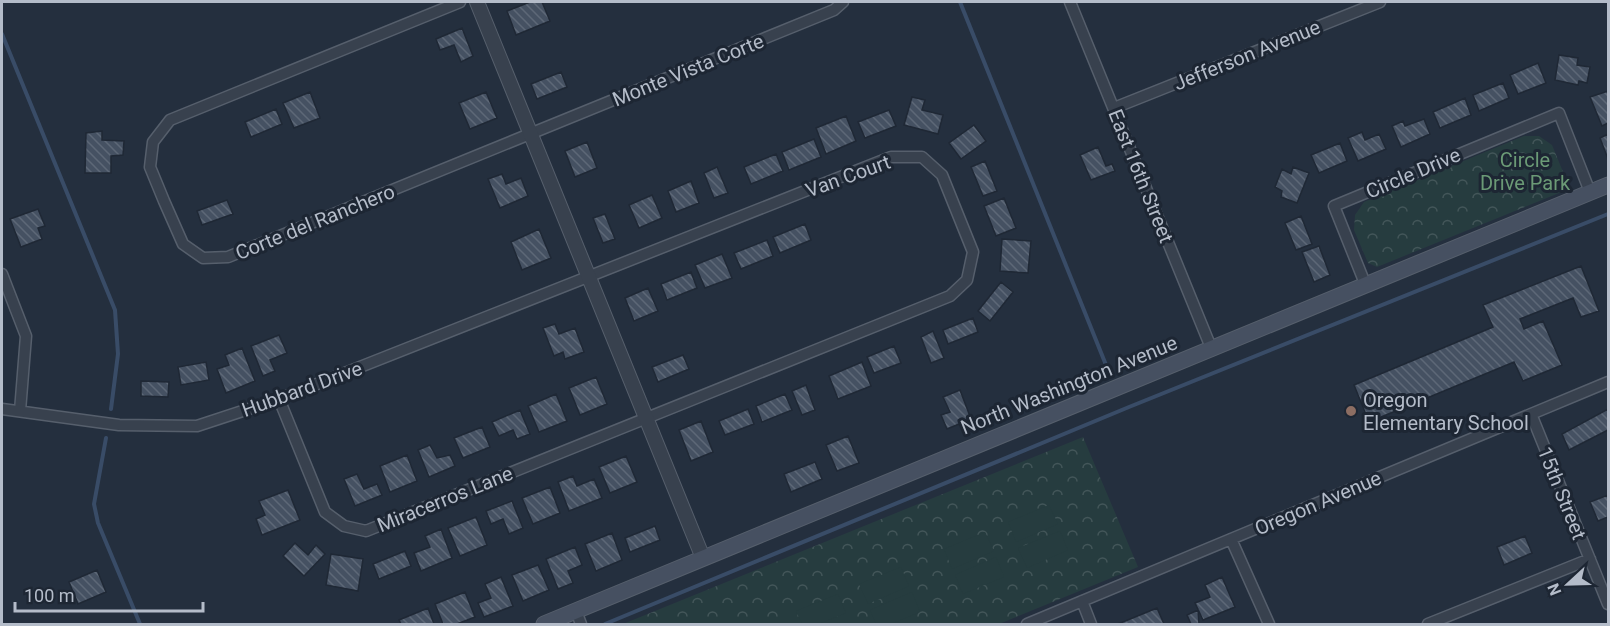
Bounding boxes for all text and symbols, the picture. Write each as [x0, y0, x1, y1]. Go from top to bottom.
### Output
street label: Jefferson Avenue [1170, 15, 1324, 95]
street label: Monte Vista Corte [609, 29, 767, 111]
street label: East 16th Street [1103, 106, 1179, 246]
street label: Circle Drive [1362, 142, 1464, 204]
park label: Circle Drive Park [1480, 148, 1571, 195]
street label: Van Court [802, 150, 894, 202]
street label: Corte del Ranchero [232, 179, 398, 265]
street label: North Washington Avenue [957, 331, 1181, 439]
street label: Hubbard Drive [239, 356, 365, 422]
place label: Oregon Elementary School [1363, 388, 1529, 435]
marker: Oregon Elementary School [1344, 404, 1358, 418]
street label: 15th Street [1533, 443, 1591, 543]
street label: Miracerros Lane [374, 461, 516, 537]
street label: Oregon Avenue [1251, 466, 1385, 540]
north arrow [1538, 554, 1598, 614]
scale bar [15, 575, 202, 613]
text: N [1544, 581, 1565, 598]
text: 100 m [24, 585, 75, 606]

